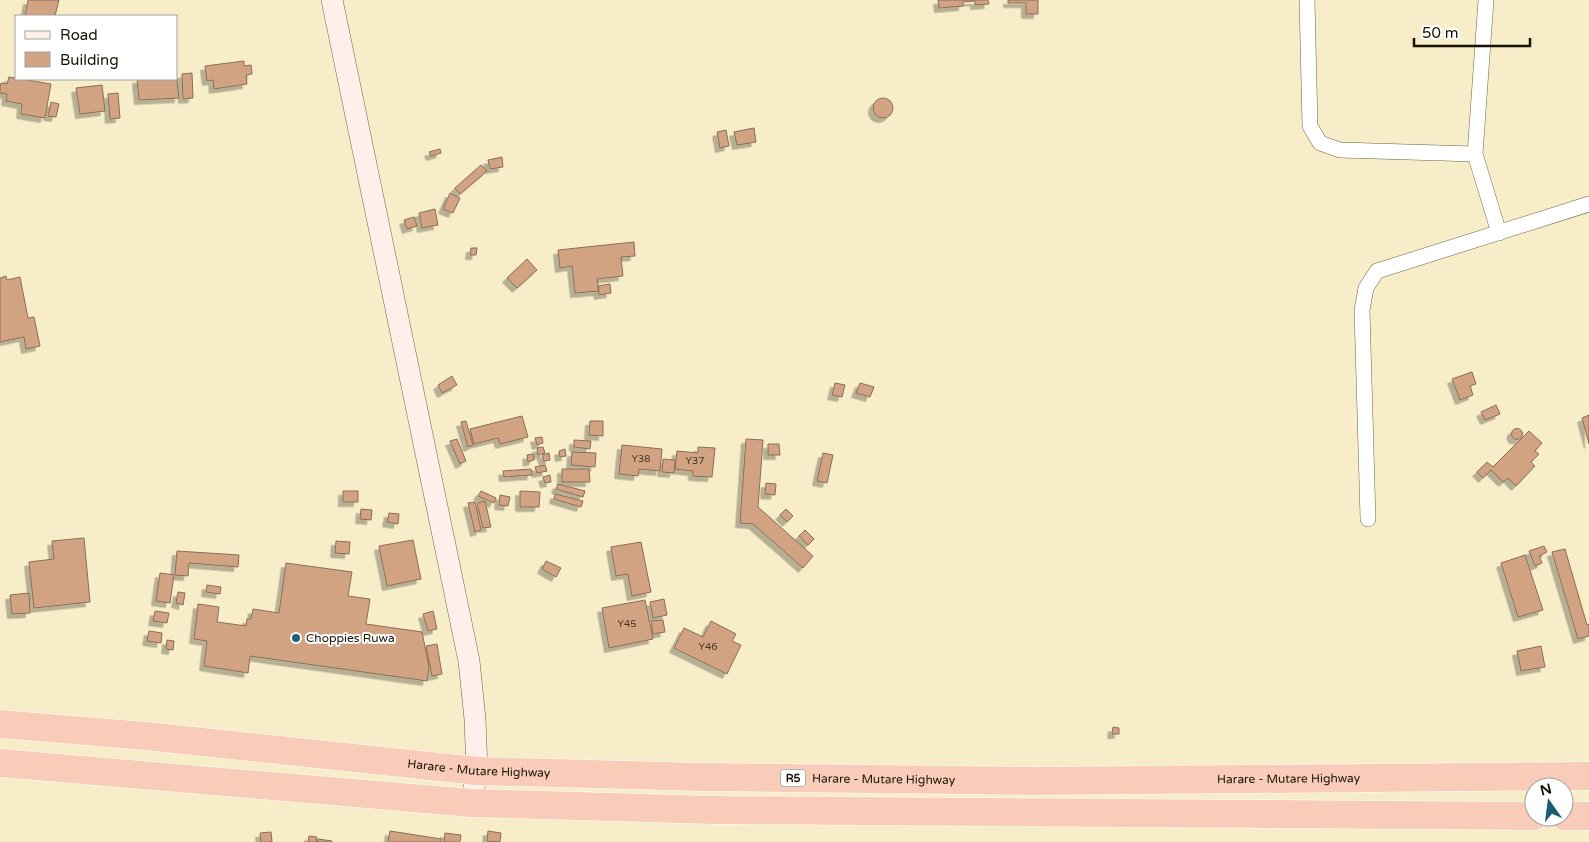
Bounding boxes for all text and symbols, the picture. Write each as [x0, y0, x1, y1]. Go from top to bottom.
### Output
legend [15, 15, 178, 80]
scale bar [1414, 15, 1530, 47]
text: 50 m [1422, 24, 1459, 42]
text: Road [60, 26, 98, 44]
text: Building [60, 51, 119, 69]
house number: Y38 [632, 453, 650, 465]
house number: Y37 [686, 455, 704, 467]
house number: Y45 [618, 618, 636, 630]
place label: Choppies Ruwa [306, 631, 395, 645]
marker: Choppies Ruwa [290, 632, 302, 644]
house number: Y46 [699, 641, 717, 653]
street label: Harare - Mutare Highway [407, 757, 551, 780]
road number: R5 [780, 770, 806, 786]
street label: Harare - Mutare Highway [812, 771, 956, 787]
street label: Harare - Mutare Highway [1217, 771, 1361, 786]
north arrow [1524, 777, 1574, 827]
text: N [1538, 780, 1553, 799]

